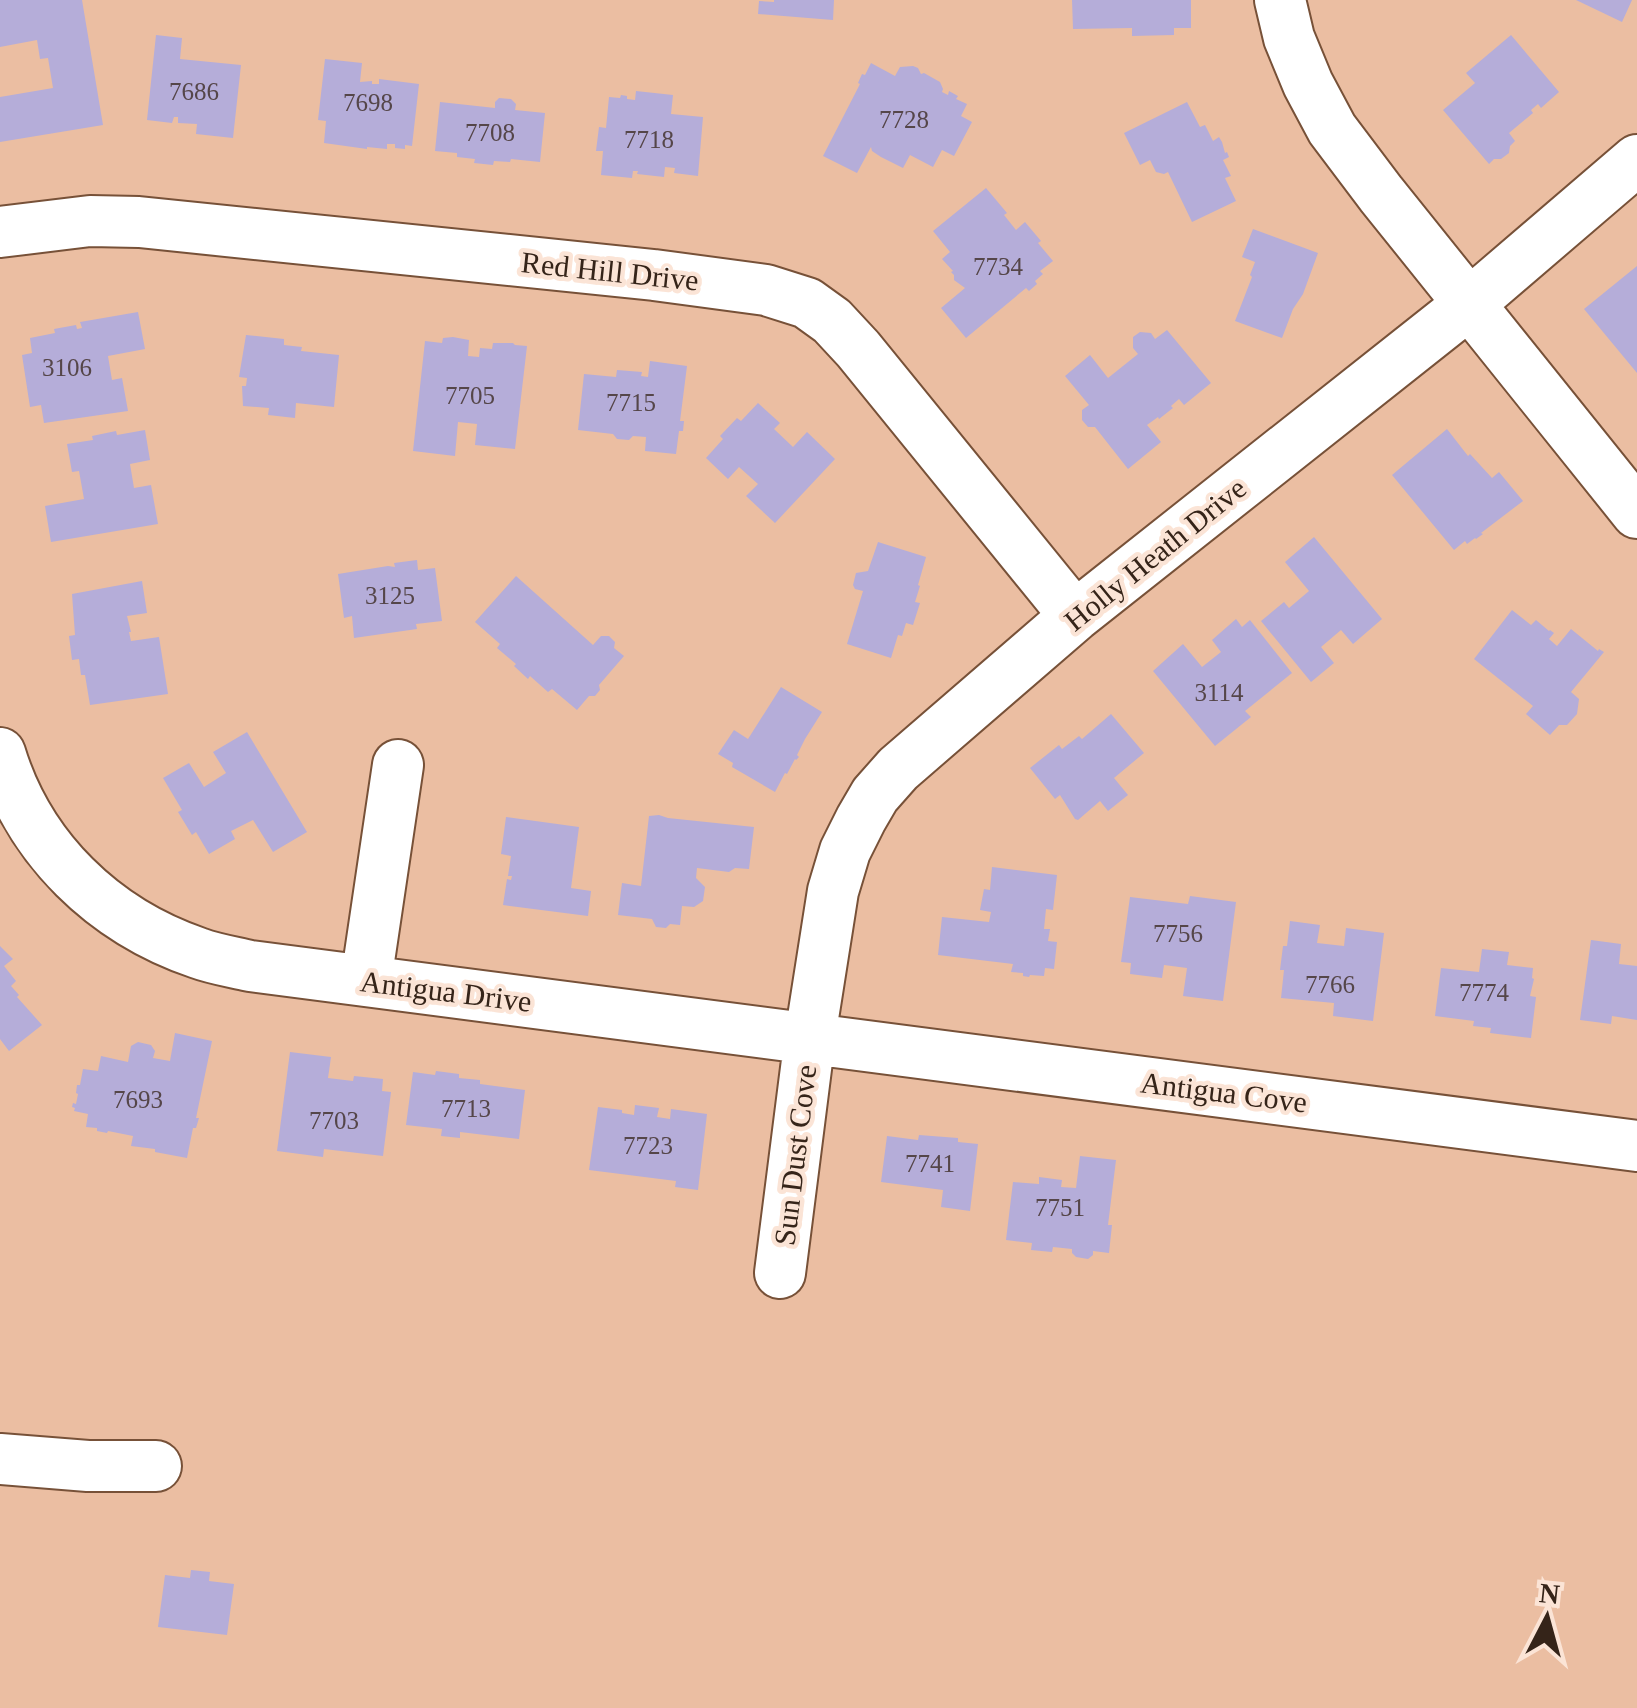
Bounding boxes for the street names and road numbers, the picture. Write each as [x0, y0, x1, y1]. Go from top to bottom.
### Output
street label: Red Hill Drive [520, 245, 700, 297]
street label: Holly Heath Drive [1058, 471, 1252, 637]
street label: Antigua Drive [358, 964, 534, 1018]
street label: Sun Dust Cove [768, 1063, 822, 1247]
street label: Antigua Cove [1139, 1065, 1309, 1119]

